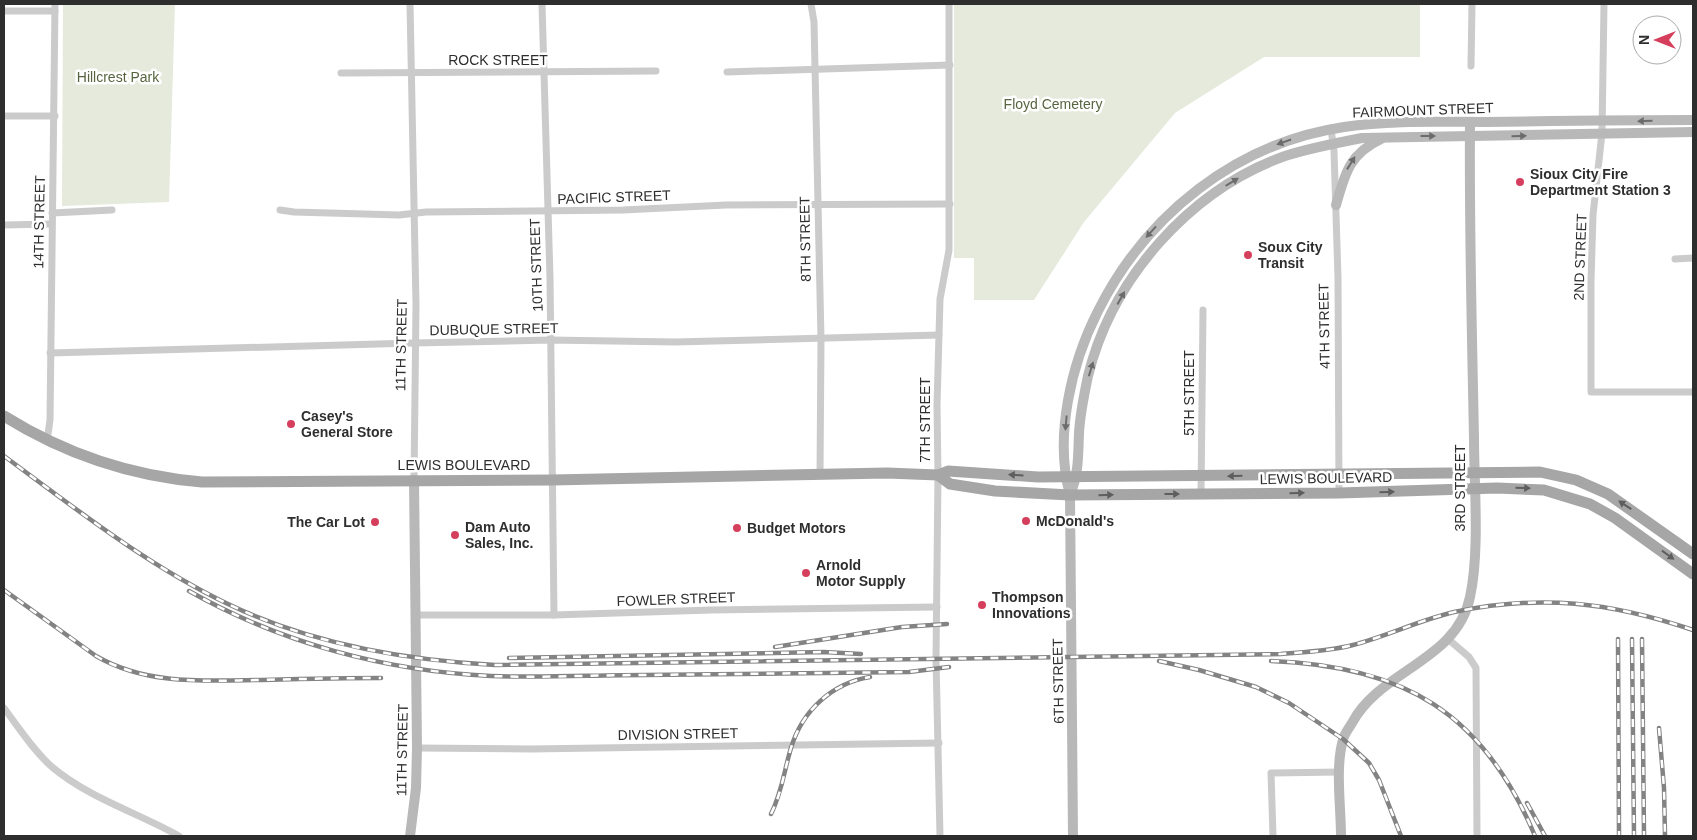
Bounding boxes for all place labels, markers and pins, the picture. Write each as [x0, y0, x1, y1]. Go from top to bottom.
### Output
place label: Sioux City Fire Department Station 3 [1530, 166, 1671, 198]
marker: Sioux City Fire Department Station 3 [1514, 176, 1526, 188]
place label: Soux City Transit [1258, 239, 1323, 271]
marker: Soux City Transit [1242, 249, 1254, 261]
place label: Casey's General Store [301, 408, 393, 440]
marker: Casey's General Store [285, 418, 297, 430]
place label: McDonald's [1036, 513, 1114, 529]
place label: The Car Lot [287, 514, 365, 530]
marker: McDonald's [1020, 515, 1032, 527]
marker: The Car Lot [369, 516, 381, 528]
place label: Dam Auto Sales, Inc. [465, 519, 533, 551]
place label: Budget Motors [747, 520, 846, 536]
marker: Budget Motors [731, 522, 743, 534]
marker: Dam Auto Sales, Inc. [449, 529, 461, 541]
place label: Arnold Motor Supply [816, 557, 906, 589]
marker: Arnold Motor Supply [800, 567, 812, 579]
place label: Thompson Innovations [992, 589, 1071, 621]
marker: Thompson Innovations [976, 599, 988, 611]

